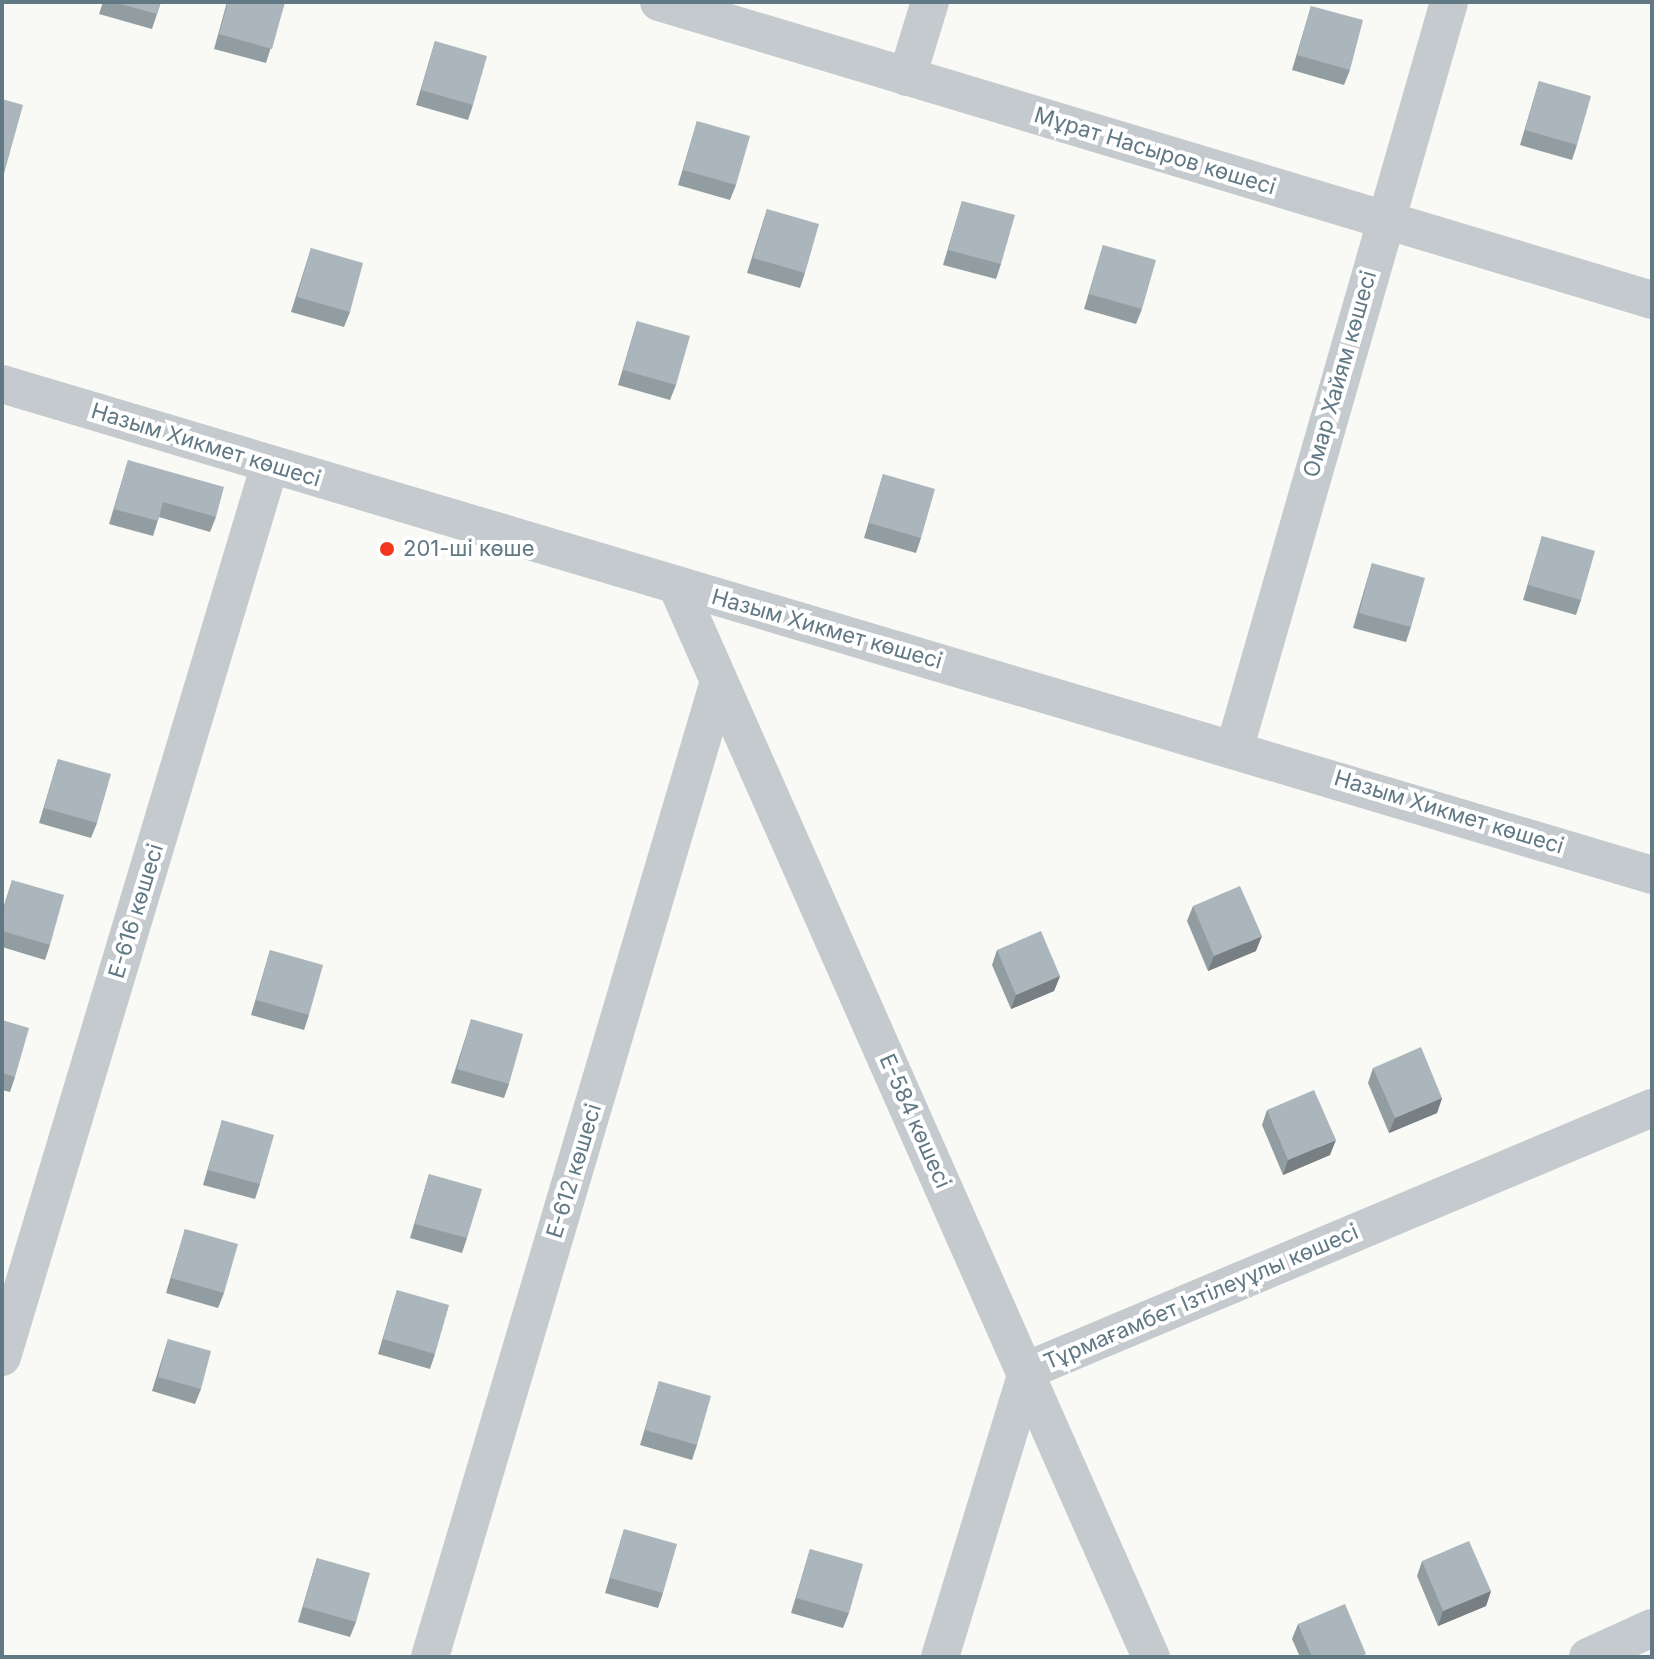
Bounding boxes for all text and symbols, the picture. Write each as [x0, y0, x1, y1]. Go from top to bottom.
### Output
street label: Мұрат Насыров көшесі [1031, 102, 1279, 200]
street label: Омар Хайям көшесі [1298, 268, 1382, 480]
street label: Назым Хикмет көшесі [88, 398, 324, 492]
place label: 201-ші көше [403, 536, 535, 562]
marker: 201-ші көше [378, 540, 396, 558]
street label: Назым Хикмет көшесі [709, 583, 945, 675]
street label: Назым Хикмет көшесі [1331, 765, 1567, 859]
street label: Е-616 көшесі [103, 841, 169, 981]
street label: Е-584 көшесі [874, 1050, 956, 1192]
street label: Е-612 көшесі [541, 1101, 607, 1241]
street label: Тұрмағамбет Ізтілеуұлы көшесі [1040, 1219, 1362, 1375]

